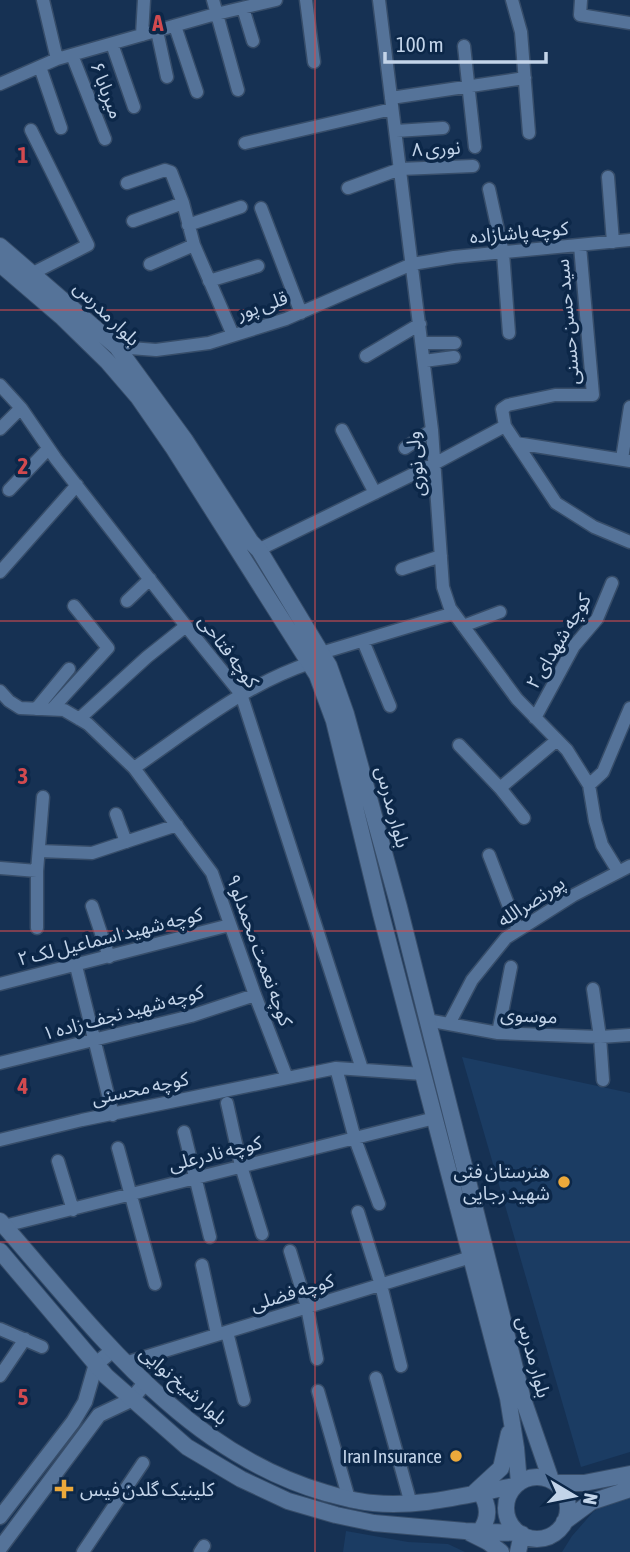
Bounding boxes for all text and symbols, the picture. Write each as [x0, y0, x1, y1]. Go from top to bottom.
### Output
text: A [151, 10, 164, 36]
scale bar [385, 21, 546, 65]
text: 100 m [396, 32, 444, 56]
street label: میربابا ۶ [85, 59, 128, 122]
street label: نوری ۸ [411, 136, 461, 161]
text: 1 [18, 142, 29, 168]
street label: کوچه پاشازاده [469, 217, 571, 249]
street label: سید حسن حسنی [551, 258, 584, 386]
street label: بلوار مدرس [69, 276, 145, 351]
street label: قلی پور [233, 286, 291, 326]
street label: ولی نوری [401, 430, 430, 498]
text: 2 [18, 453, 28, 479]
street label: کوچه شهدای ۲ [521, 589, 597, 694]
street label: کوچه فتاحی [193, 610, 264, 694]
text: 3 [18, 763, 28, 789]
street label: بلوار مدرس [371, 764, 414, 850]
street label: کوچه نعمت محمدلو ۹ [220, 871, 298, 1031]
street label: پورنصرالله [493, 871, 570, 933]
street label: کوچه شهید اسماعیل لک ۲ [15, 902, 207, 972]
street label: کوچه شهید نجف زاده ۱ [40, 980, 208, 1046]
street label: موسوی [500, 1003, 558, 1028]
street label: کوچه محسنی [90, 1067, 192, 1111]
text: 4 [17, 1073, 29, 1099]
street label: کوچه نادرعلی [166, 1131, 266, 1177]
place label: هنرستان فنی شهید رجایی [453, 1160, 550, 1205]
marker: هنرستان فنی شهید رجایی [556, 1174, 572, 1190]
street label: کوچه فضلی [248, 1269, 338, 1317]
street label: بلوار مدرس [512, 1314, 555, 1400]
street label: بلوار شیخ نوایی [133, 1341, 232, 1432]
text: 5 [18, 1384, 29, 1410]
place label: Iran Insurance [342, 1445, 442, 1467]
marker: Iran Insurance [448, 1448, 464, 1464]
north arrow [539, 1461, 609, 1531]
place label: کلینیک گلدن فیس [80, 1478, 215, 1501]
marker: کلینیک گلدن فیس [54, 1479, 74, 1499]
text: N [579, 1492, 603, 1506]

